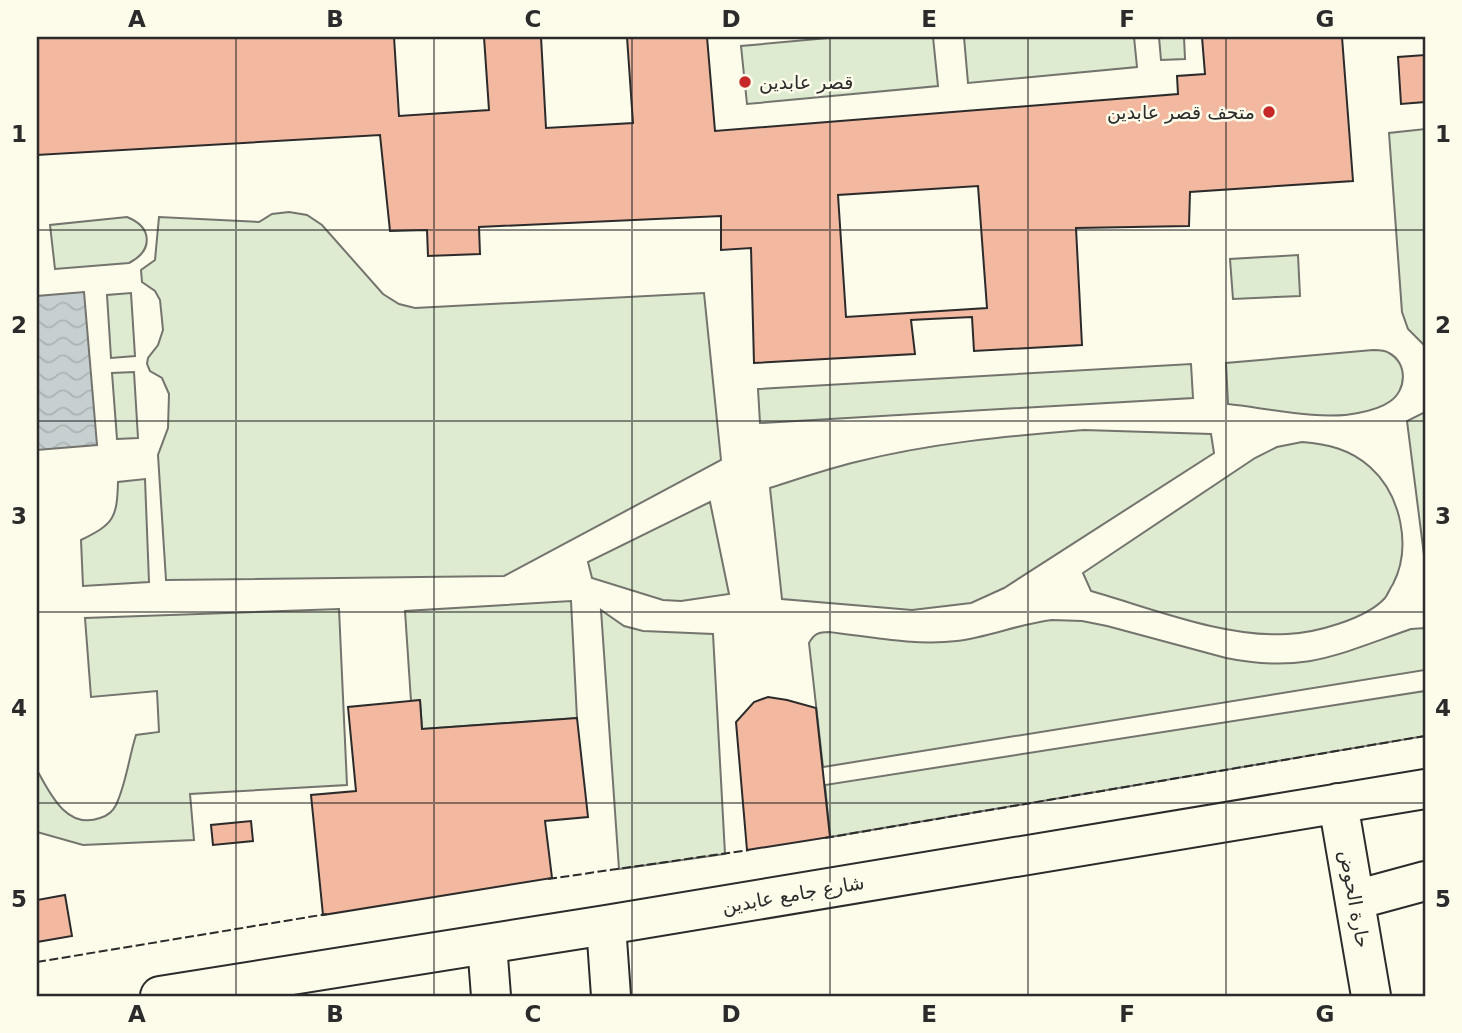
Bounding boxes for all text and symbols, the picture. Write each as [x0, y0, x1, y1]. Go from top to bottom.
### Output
text: A [128, 6, 146, 32]
text: B [326, 6, 344, 32]
text: C [525, 6, 541, 32]
text: D [721, 6, 741, 32]
text: E [921, 6, 937, 32]
text: F [1119, 6, 1135, 32]
text: G [1316, 6, 1334, 32]
place label: قصر عابدين [759, 71, 853, 94]
marker: قصر عابدين [737, 74, 753, 90]
place label: متحف قصر عابدين [1107, 101, 1255, 124]
marker: متحف قصر عابدين [1261, 104, 1277, 120]
text: 1 [11, 121, 27, 147]
text: 1 [1435, 121, 1451, 147]
text: 2 [11, 312, 27, 338]
text: 2 [1435, 312, 1451, 338]
text: 3 [11, 503, 27, 529]
text: 3 [1435, 503, 1451, 529]
text: 4 [11, 695, 27, 721]
text: 4 [1435, 695, 1451, 721]
street label: حارة الحوض [1335, 848, 1374, 950]
street label: شارع جامع عابدين [720, 871, 866, 918]
text: 5 [11, 886, 27, 912]
text: 5 [1435, 886, 1451, 912]
text: A [128, 1001, 146, 1027]
text: B [326, 1001, 344, 1027]
text: C [525, 1001, 541, 1027]
text: D [721, 1001, 741, 1027]
text: E [921, 1001, 937, 1027]
text: F [1119, 1001, 1135, 1027]
text: G [1316, 1001, 1334, 1027]

